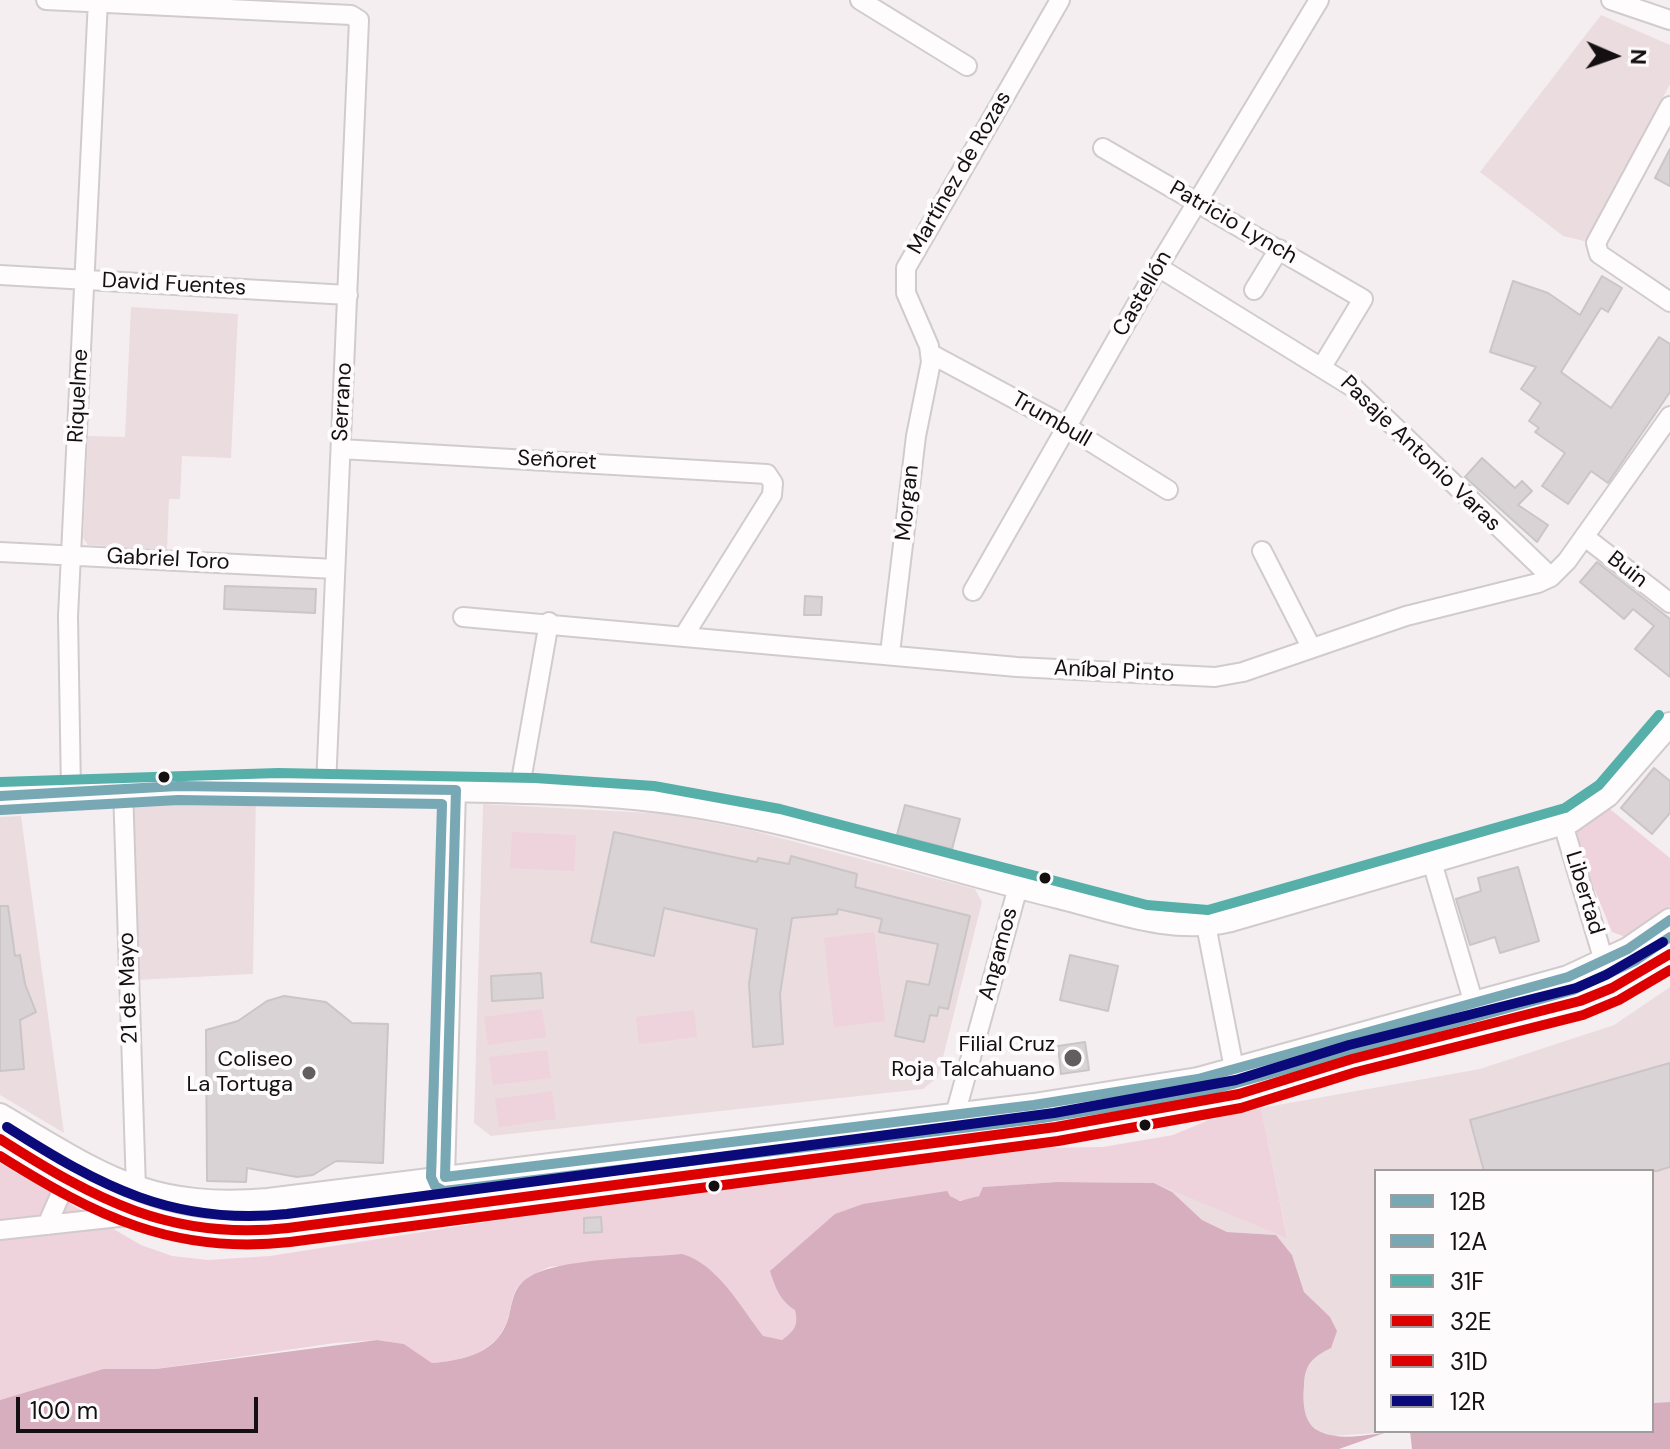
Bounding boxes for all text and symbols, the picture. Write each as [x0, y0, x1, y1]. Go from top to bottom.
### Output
north arrow [1574, 16, 1654, 96]
text: N [1624, 48, 1653, 65]
street label: Martínez de Rozas [903, 87, 1017, 259]
street label: Patricio Lynch [1164, 176, 1302, 270]
street label: Castellón [1108, 246, 1178, 342]
street label: David Fuentes [101, 268, 247, 302]
street label: Riquelme [63, 348, 95, 444]
street label: Serrano [328, 362, 358, 442]
street label: Pasaje Antonio Varas [1334, 371, 1506, 537]
street label: Trumbull [1006, 387, 1096, 453]
street label: Señoret [517, 446, 597, 476]
street label: Morgan [891, 464, 925, 542]
street label: Gabriel Toro [106, 544, 230, 576]
street label: Buin [1602, 546, 1652, 594]
street label: Aníbal Pinto [1053, 656, 1175, 688]
unlabelled marker [156, 769, 172, 785]
street label: Libertad [1559, 848, 1609, 938]
unlabelled marker [1037, 870, 1053, 886]
street label: Angamos [974, 905, 1024, 1003]
street label: 21 de Mayo [114, 932, 144, 1044]
place label: Filial Cruz Roja Talcahuano [891, 1032, 1055, 1084]
place label: Coliseo La Tortuga [187, 1047, 293, 1098]
marker: Filial Cruz Roja Talcahuano [1062, 1047, 1084, 1069]
marker: Coliseo La Tortuga [300, 1064, 318, 1082]
unlabelled marker [1137, 1117, 1153, 1133]
legend [1374, 1169, 1654, 1433]
unlabelled marker [706, 1178, 722, 1194]
text: 12B [1450, 1186, 1486, 1217]
text: 12A [1450, 1226, 1487, 1257]
text: 31F [1450, 1266, 1484, 1297]
text: 32E [1450, 1306, 1492, 1337]
text: 31D [1450, 1346, 1488, 1377]
scale bar [20, 1381, 262, 1431]
text: 12R [1450, 1386, 1486, 1417]
text: 100 m [30, 1395, 98, 1426]

